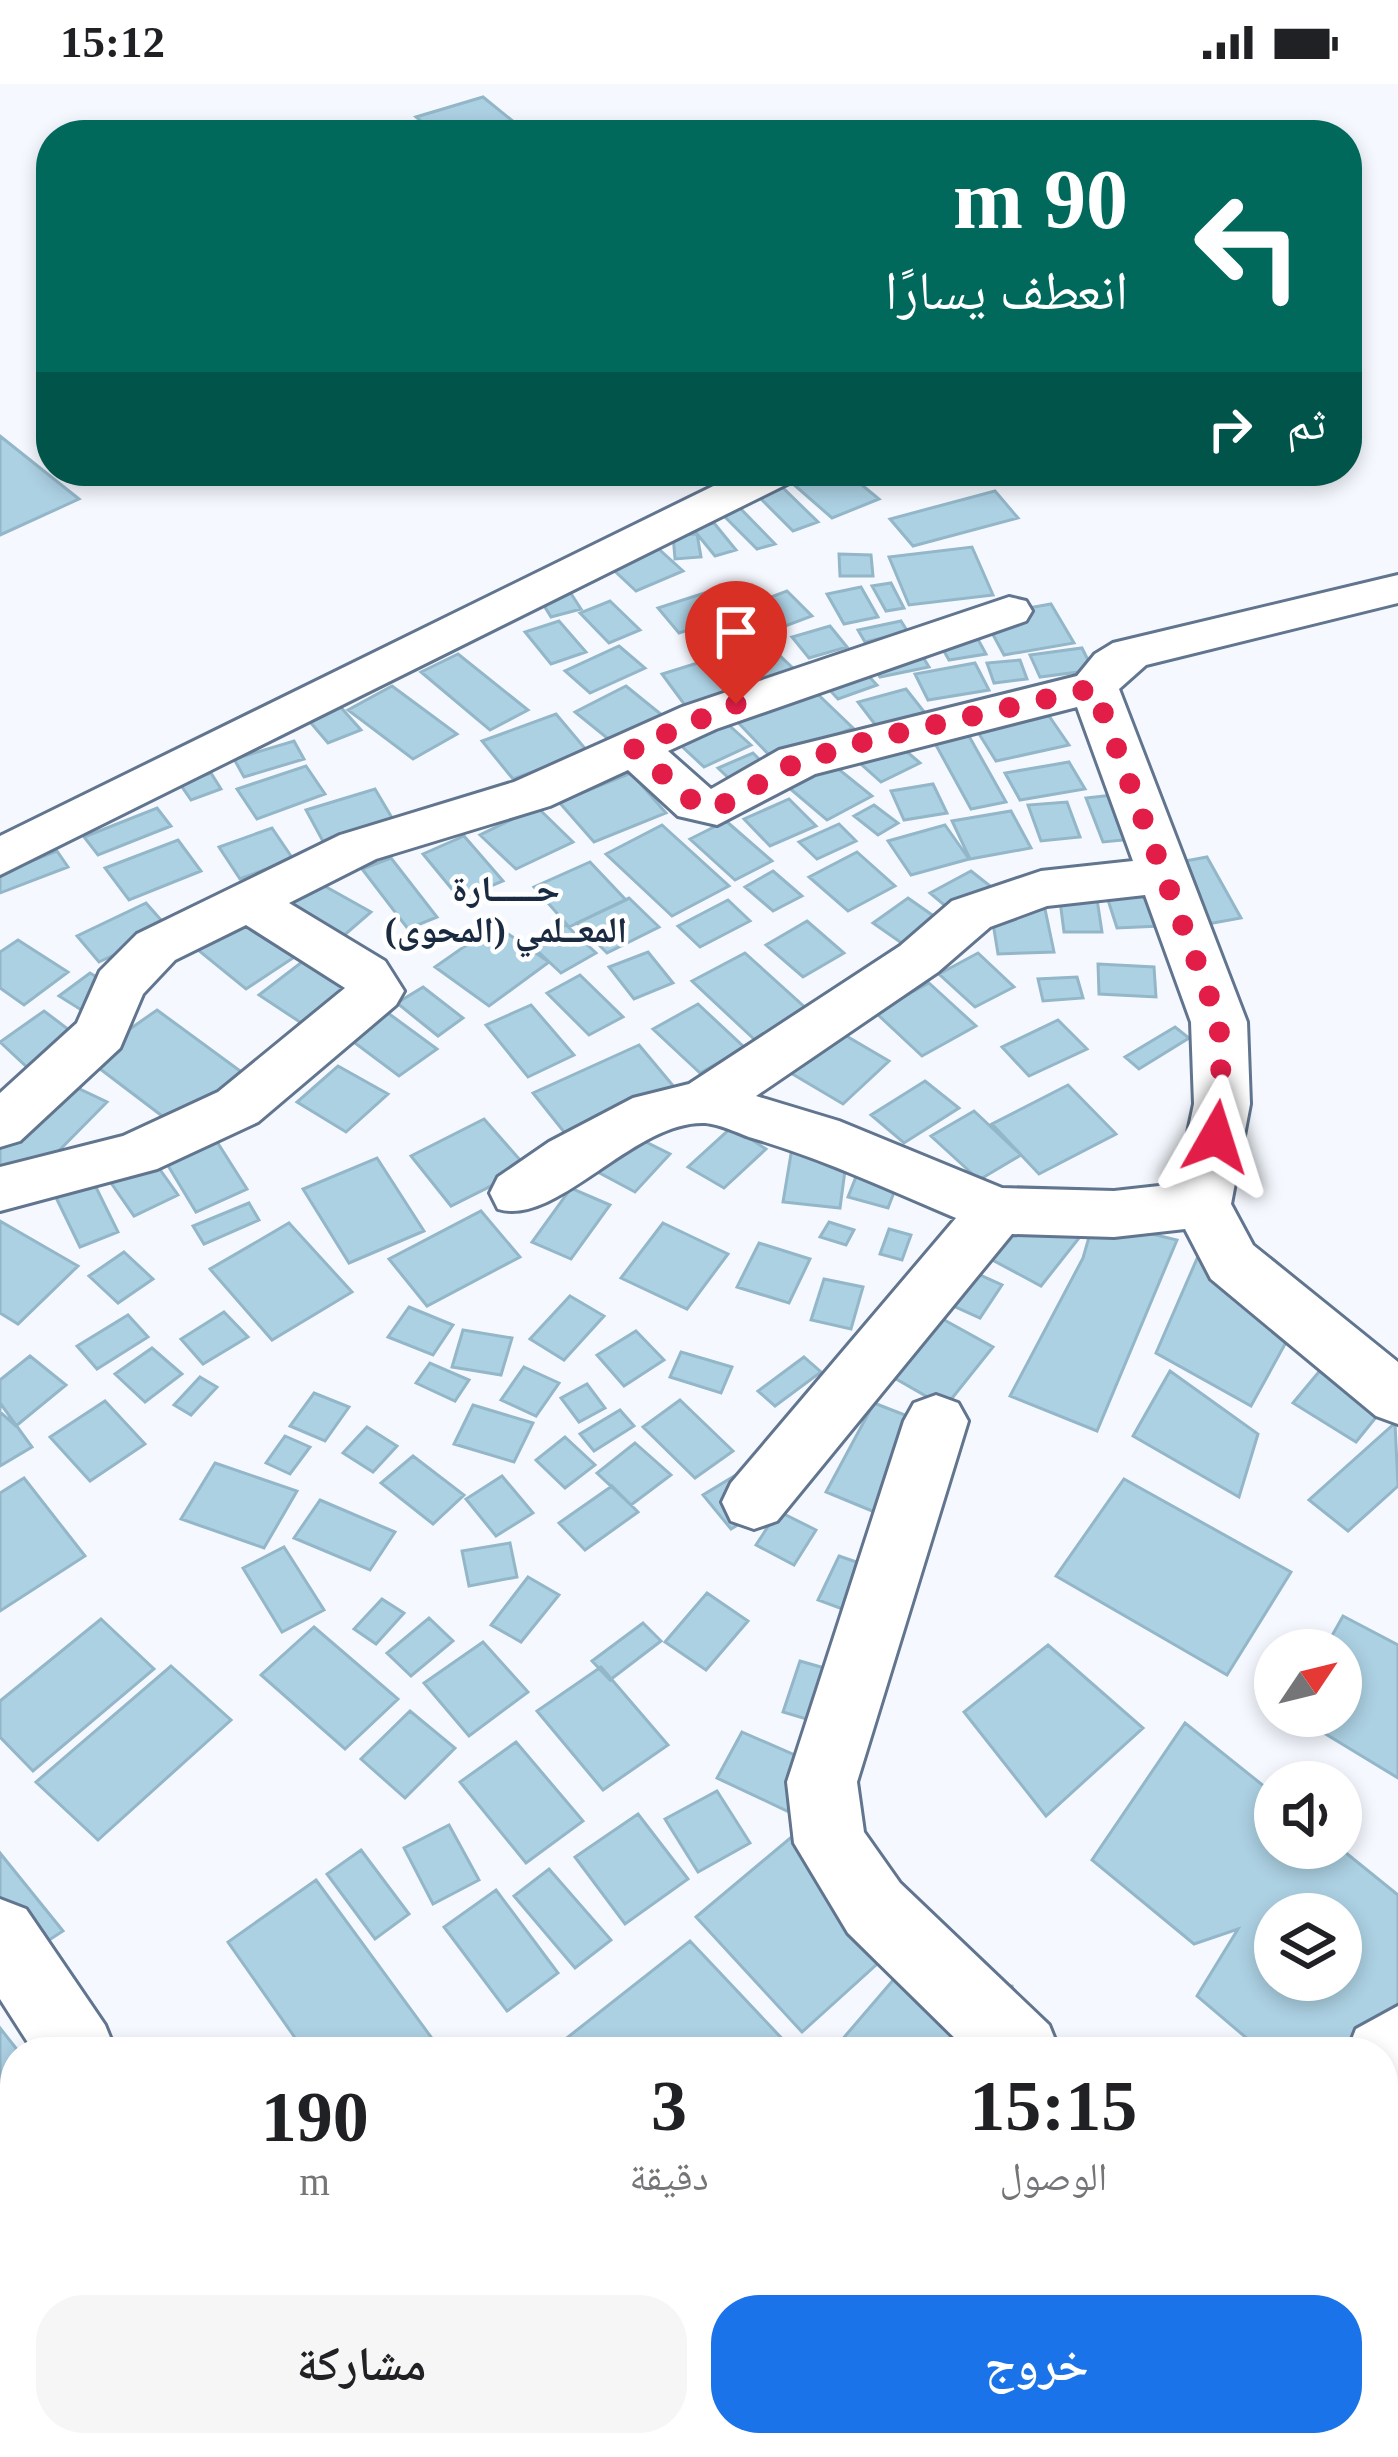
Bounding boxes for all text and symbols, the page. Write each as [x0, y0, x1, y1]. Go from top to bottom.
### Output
text: 15:12 [60, 17, 165, 67]
text: 90 m [953, 153, 1128, 246]
icon: left [1170, 168, 1326, 324]
text: انعطف يسارًا [885, 261, 1128, 321]
icon: right [1197, 396, 1263, 462]
text: ثم [1287, 399, 1326, 449]
pin [685, 581, 787, 704]
icon: arrive [703, 599, 769, 665]
district label: حــــــارة المعــلمي (المحوى) [385, 869, 627, 958]
position arrow [1153, 1074, 1279, 1200]
north arrow [1254, 1629, 1362, 1737]
map controls [1254, 1629, 1362, 2001]
button: sound [1254, 1761, 1362, 1869]
button: layers [1254, 1893, 1362, 2001]
text: 3 [651, 2066, 687, 2146]
text: 15:15 [969, 2066, 1137, 2146]
text: 190 [261, 2077, 369, 2157]
text: دقيقة [629, 2155, 709, 2198]
text: الوصول [999, 2155, 1107, 2198]
text: m [300, 2160, 330, 2203]
button: مشاركة [36, 2295, 687, 2433]
button: خروج [711, 2295, 1362, 2433]

